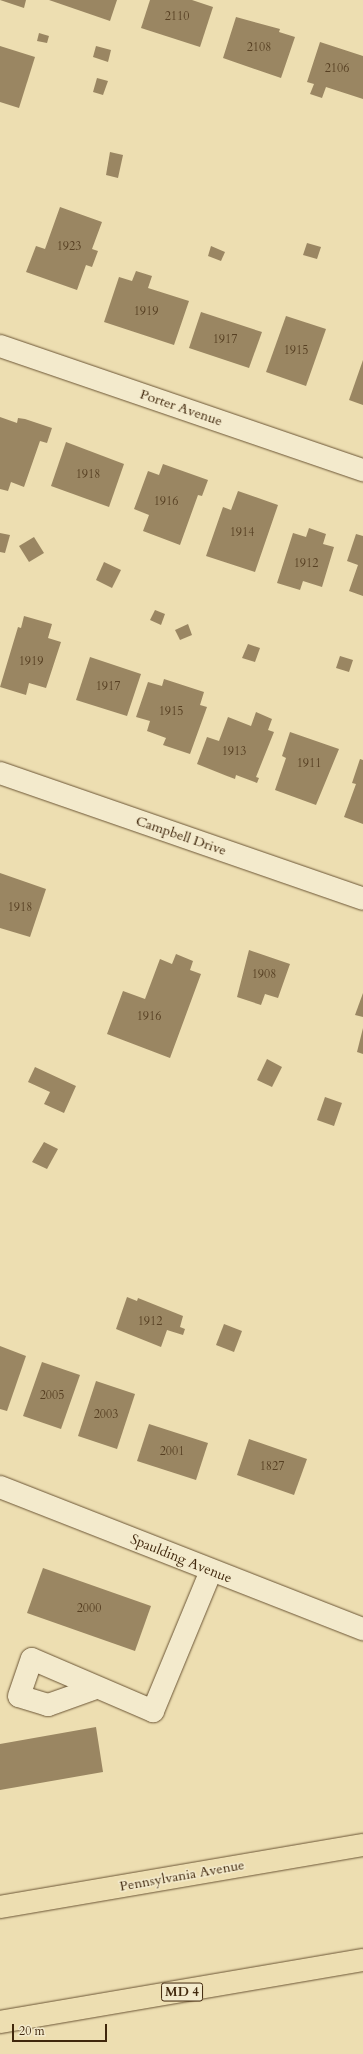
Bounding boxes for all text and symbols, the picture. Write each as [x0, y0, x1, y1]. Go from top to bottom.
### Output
house number: 2110 [165, 10, 189, 24]
house number: 2108 [247, 41, 271, 55]
house number: 2106 [325, 62, 349, 76]
house number: 1923 [57, 240, 81, 254]
house number: 1919 [134, 305, 158, 319]
house number: 1917 [213, 333, 237, 347]
house number: 1915 [284, 344, 308, 358]
street label: Porter Avenue [138, 386, 224, 430]
house number: 1918 [76, 468, 100, 482]
house number: 1916 [154, 495, 178, 509]
house number: 1914 [230, 526, 254, 540]
house number: 1912 [294, 557, 318, 571]
house number: 1919 [19, 655, 43, 669]
house number: 1917 [96, 680, 120, 694]
house number: 1915 [159, 705, 183, 719]
house number: 1913 [222, 745, 246, 759]
house number: 1911 [297, 757, 321, 771]
street label: Campbell Drive [134, 813, 228, 859]
house number: 1918 [8, 901, 32, 915]
house number: 1908 [252, 968, 276, 982]
house number: 1916 [137, 1010, 161, 1024]
house number: 1912 [138, 1315, 162, 1329]
house number: 2005 [40, 1389, 64, 1403]
house number: 2003 [94, 1408, 118, 1422]
house number: 2001 [160, 1445, 184, 1459]
house number: 1827 [260, 1460, 284, 1474]
street label: Spaulding Avenue [128, 1531, 234, 1587]
house number: 2000 [77, 1602, 101, 1616]
street label: Pennsylvania Avenue [118, 1857, 246, 1895]
road number: MD 4 [161, 1981, 203, 2003]
scale bar [14, 2016, 109, 2042]
text: 20 m [19, 2023, 45, 2039]

